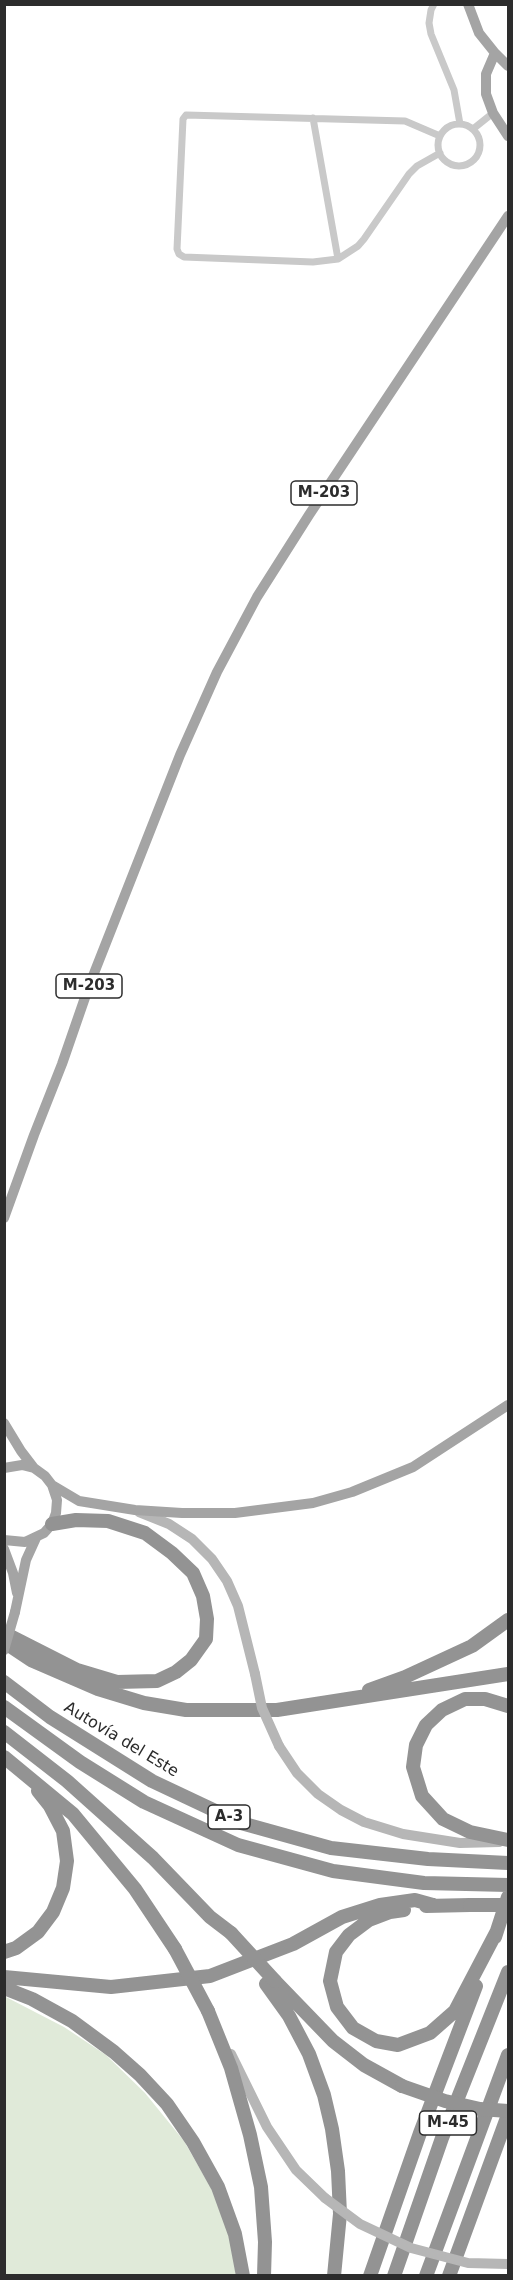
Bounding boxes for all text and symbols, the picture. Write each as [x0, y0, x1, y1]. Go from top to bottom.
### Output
road number: M-203 [291, 481, 357, 505]
road number: M-203 [56, 974, 122, 998]
street label: Autovía del Este [60, 1698, 182, 1782]
road number: A-3 [208, 1805, 250, 1829]
road number: M-45 [420, 2111, 476, 2135]

